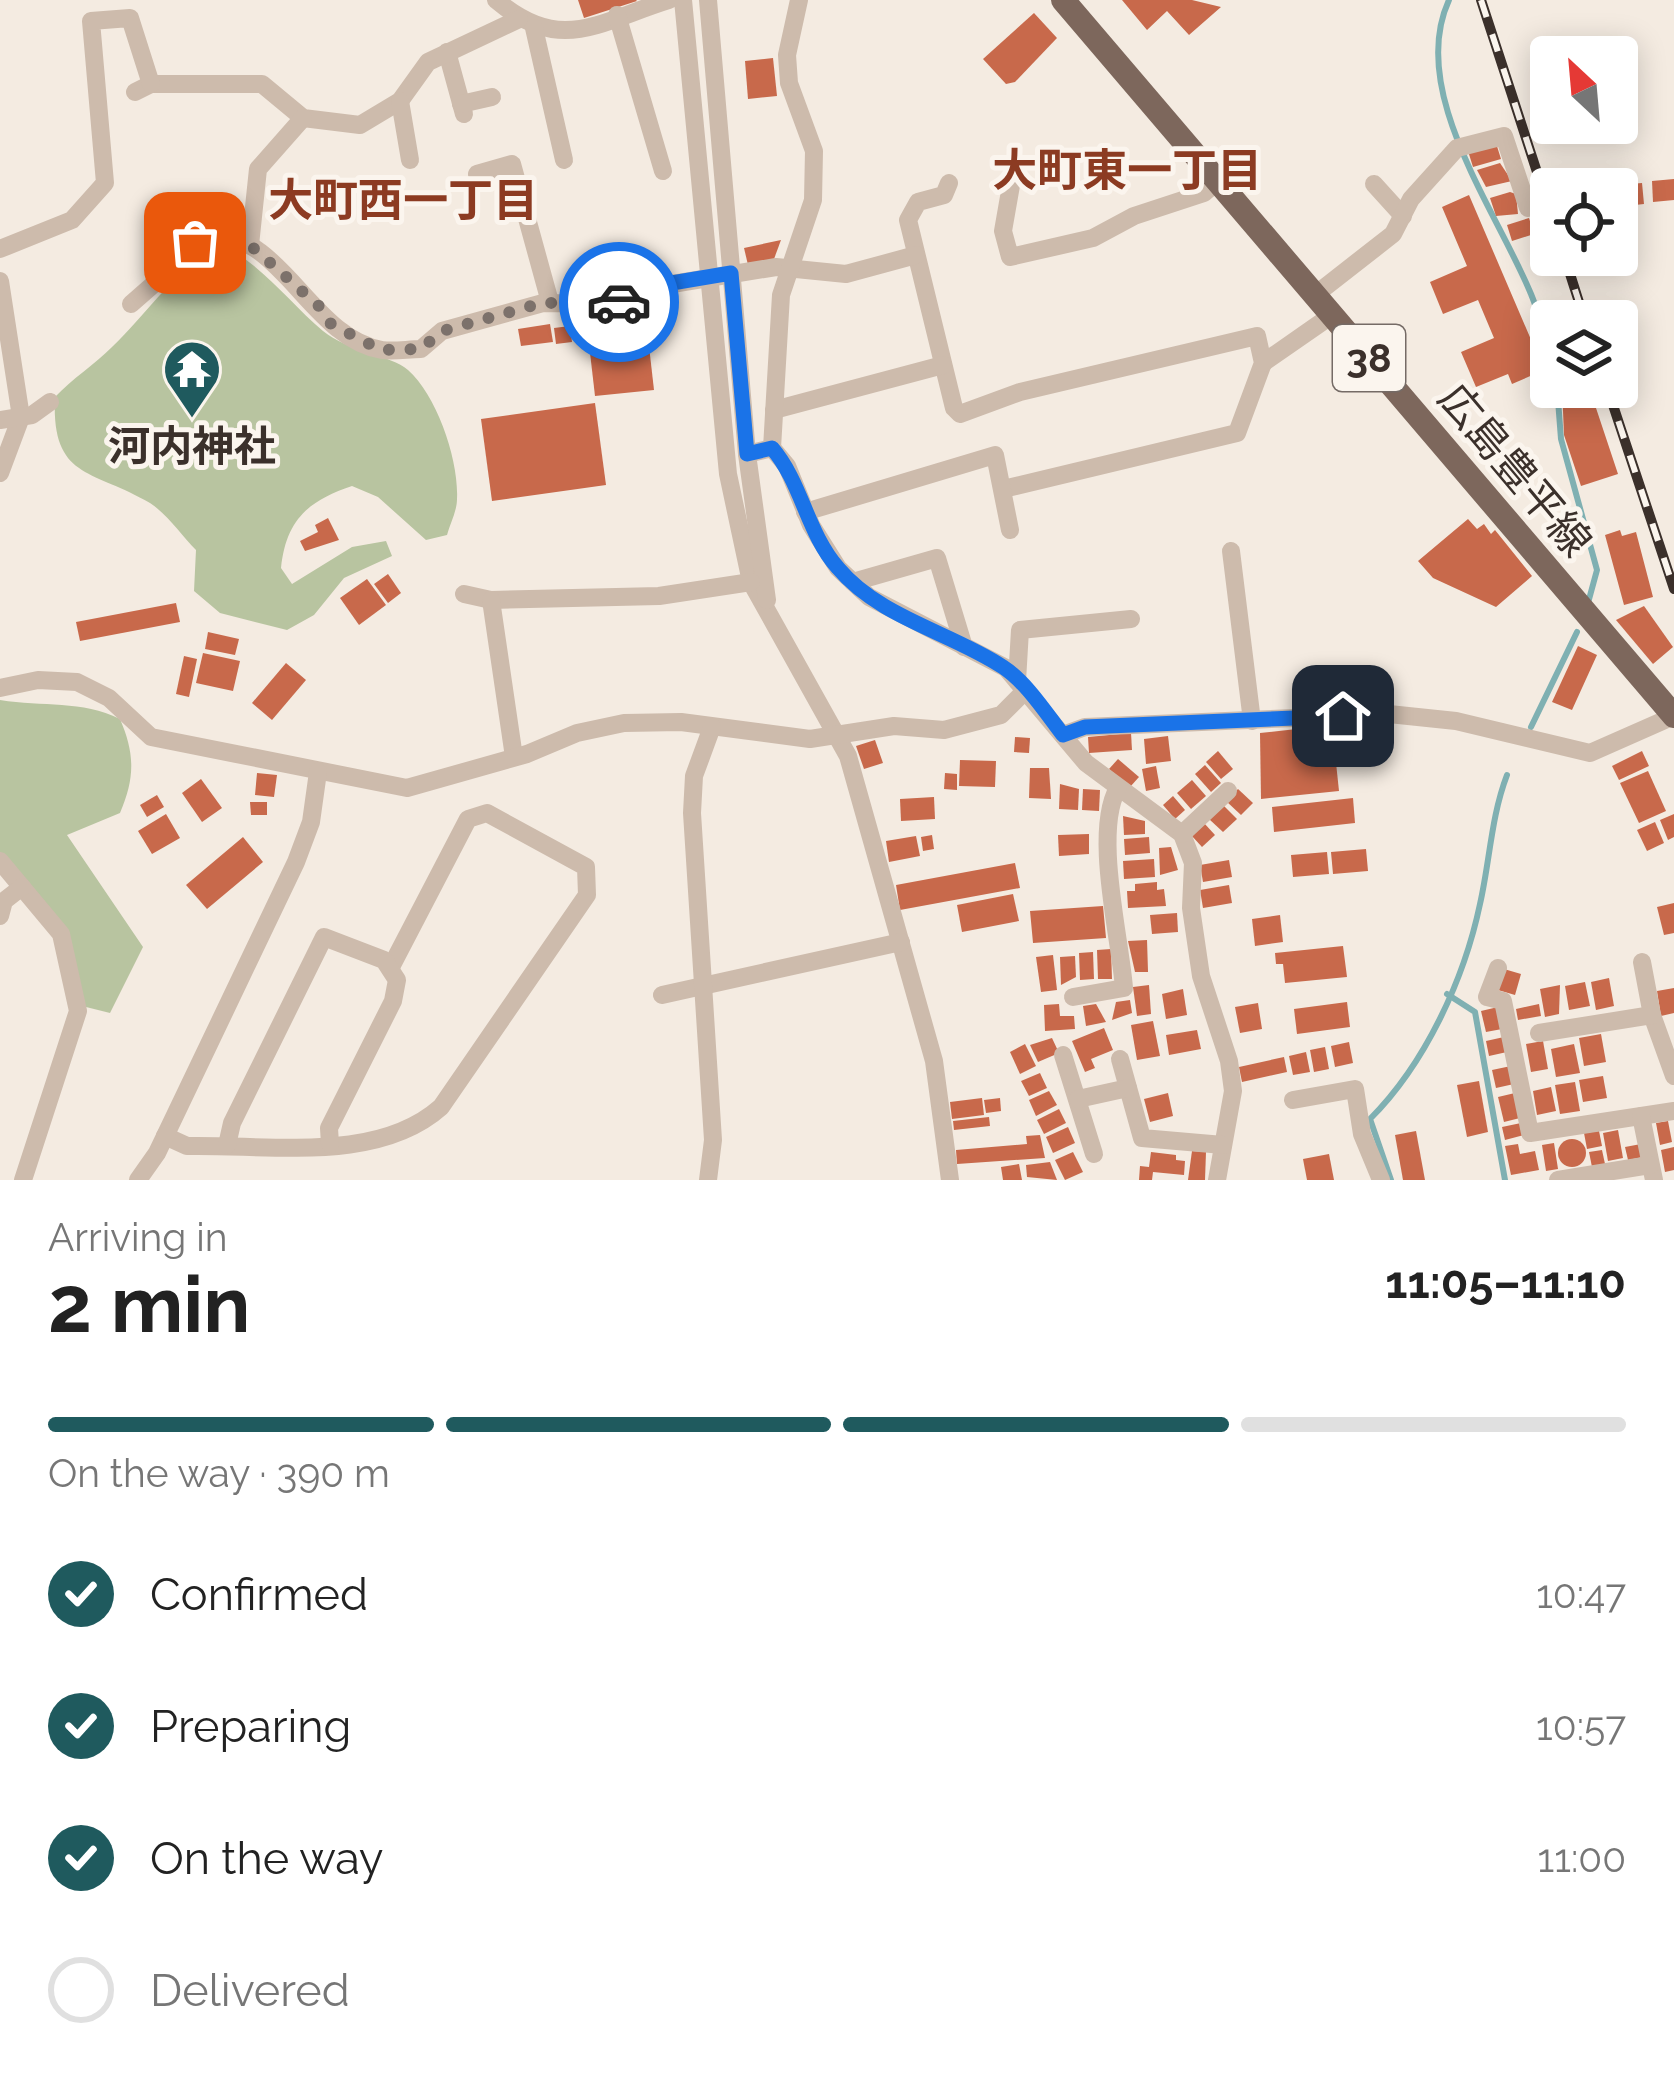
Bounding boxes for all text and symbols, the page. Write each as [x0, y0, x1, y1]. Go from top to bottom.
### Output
north arrow [1530, 36, 1638, 144]
map controls [1530, 36, 1638, 408]
district label: 大町東一丁目 [992, 144, 1262, 197]
button: locate [1530, 168, 1638, 276]
district label: 大町西一丁目 [268, 174, 538, 227]
pin [144, 192, 246, 294]
icon: bag [162, 210, 228, 276]
courier [559, 242, 679, 362]
icon: car [586, 269, 652, 335]
button: layers [1530, 300, 1638, 408]
road number: 38 [1333, 325, 1405, 391]
temple icon: 河内神社 [161, 338, 223, 420]
street label: 広島豊平線 [1429, 374, 1601, 566]
place label: 河内神社 [108, 422, 276, 471]
pin [1292, 665, 1394, 767]
icon: home [1310, 683, 1376, 749]
text: Arriving in [48, 1214, 228, 1260]
text: 11:05–11:10 [1385, 1256, 1626, 1309]
text: 2 min [48, 1259, 250, 1350]
text: On the way · 390 m [48, 1450, 390, 1496]
icon: check [48, 1561, 114, 1627]
text: Confirmed [150, 1568, 368, 1621]
text: 10:47 [1536, 1571, 1626, 1617]
icon: check [48, 1693, 114, 1759]
text: Preparing [150, 1700, 351, 1753]
text: 10:57 [1536, 1703, 1626, 1749]
icon: check [48, 1825, 114, 1891]
text: On the way [150, 1832, 384, 1885]
text: 11:00 [1538, 1835, 1626, 1881]
text: Delivered [150, 1964, 350, 2017]

